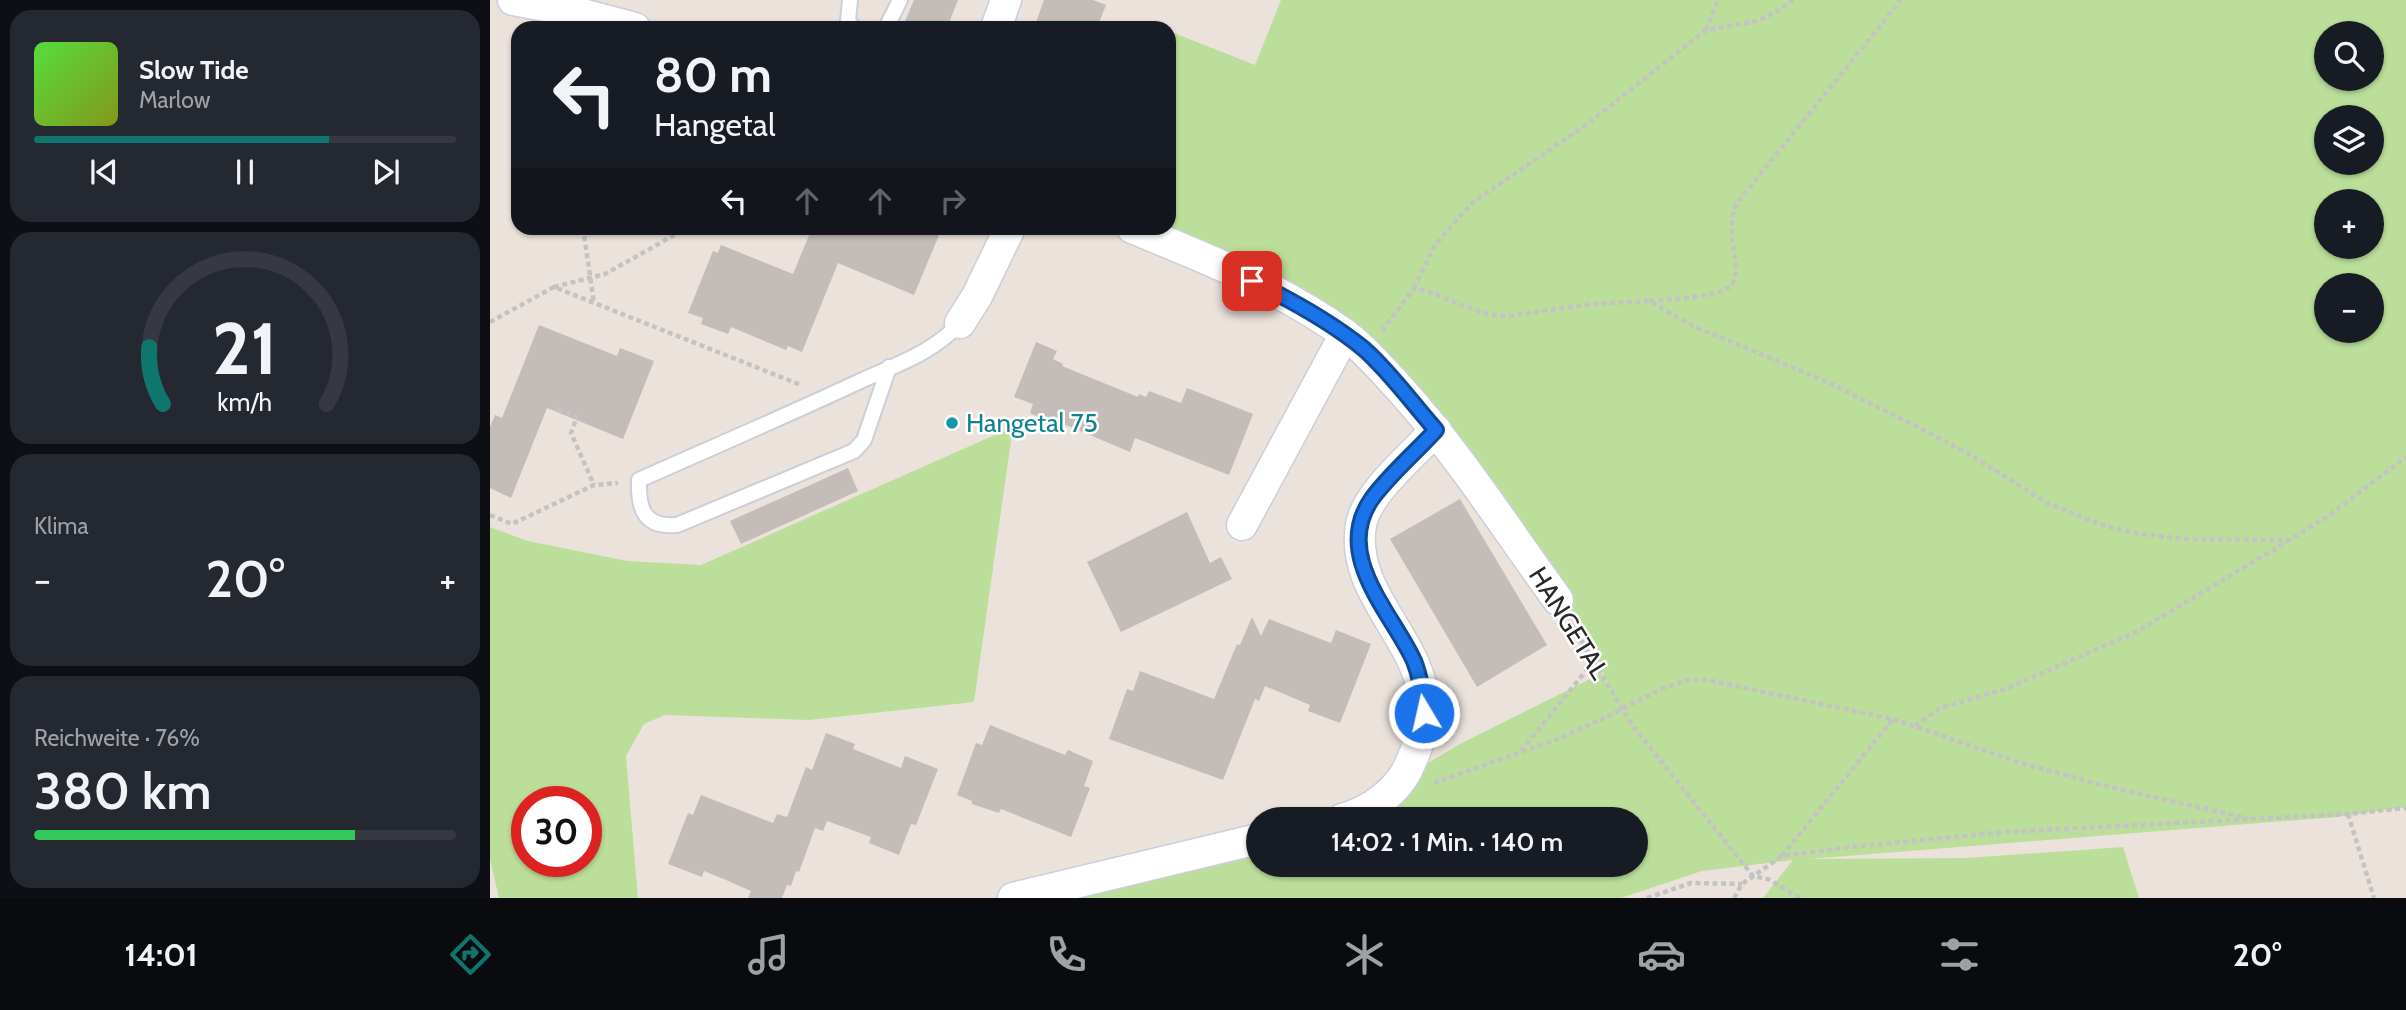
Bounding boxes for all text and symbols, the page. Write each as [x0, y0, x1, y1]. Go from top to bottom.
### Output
map controls [2314, 21, 2384, 343]
button: search [2314, 21, 2384, 91]
text: 80 m [654, 45, 772, 104]
icon: left [539, 49, 630, 140]
text: Slow Tide [139, 54, 249, 86]
text: Marlow [139, 86, 210, 114]
text: Hangetal [654, 105, 776, 144]
button: layers [2314, 105, 2384, 175]
icon: previous [85, 153, 123, 191]
icon: pause [226, 153, 264, 191]
icon: next [367, 153, 405, 191]
icon: left [715, 182, 753, 220]
icon: ahead [788, 182, 826, 220]
icon: ahead [861, 182, 899, 220]
icon: right [934, 182, 972, 220]
button: + [2314, 189, 2384, 259]
pin [1222, 251, 1282, 311]
icon: arrive [1233, 262, 1271, 300]
button: − [2314, 273, 2384, 343]
text: 21 [212, 304, 278, 392]
text: km/h [218, 387, 272, 417]
place label: Hangetal 75 [966, 407, 1098, 439]
marker: Hangetal 75 [944, 415, 960, 431]
text: Klima [34, 512, 89, 540]
text: 20° [205, 547, 285, 610]
text: − [34, 556, 51, 603]
text: + [439, 556, 456, 603]
street label: HANGETAL [1522, 561, 1616, 685]
position arrow [1387, 676, 1461, 750]
text: Reichweite · 76% [34, 724, 200, 752]
text: 380 km [34, 759, 212, 822]
speed limit sign: 30 [511, 786, 602, 877]
text: 14:02 · 1 Min. · 140 m [1331, 826, 1563, 858]
icon: directions [446, 930, 495, 979]
icon: music [744, 930, 793, 979]
icon: phone [1042, 930, 1091, 979]
icon: climate [1340, 930, 1389, 979]
icon: car [1637, 930, 1686, 979]
icon: filters [1935, 930, 1984, 979]
text: 14:01 [124, 935, 198, 974]
text: 20° [2233, 935, 2282, 974]

